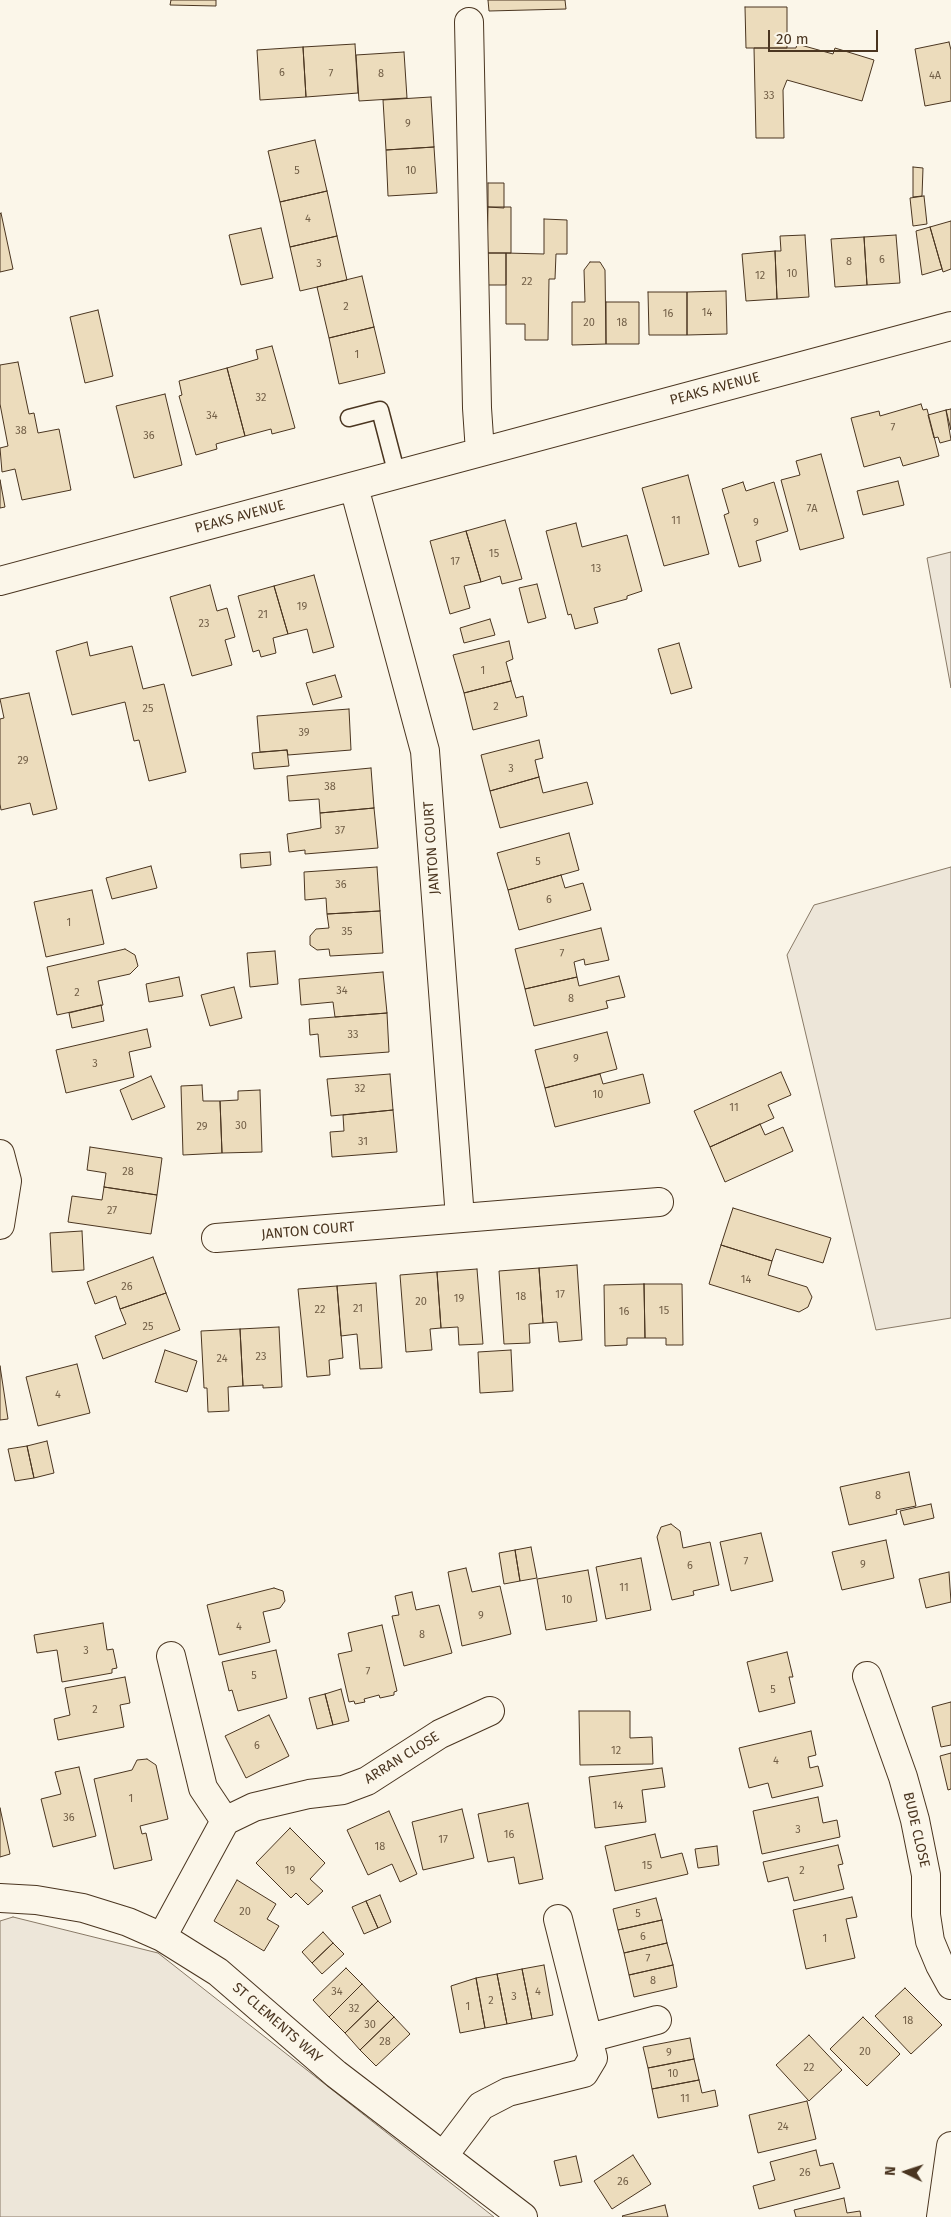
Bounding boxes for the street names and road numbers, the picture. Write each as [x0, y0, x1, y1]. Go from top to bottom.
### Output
street label: PEAKS AVENUE [668, 369, 762, 409]
street label: PEAKS AVENUE [193, 497, 287, 537]
street label: JANTON COURT [420, 801, 444, 895]
street label: JANTON COURT [261, 1219, 355, 1243]
street label: ARRAN CLOSE [361, 1728, 443, 1788]
street label: BUDE CLOSE [899, 1791, 933, 1869]
street label: ST CLEMENTS WAY [229, 1979, 325, 2067]

